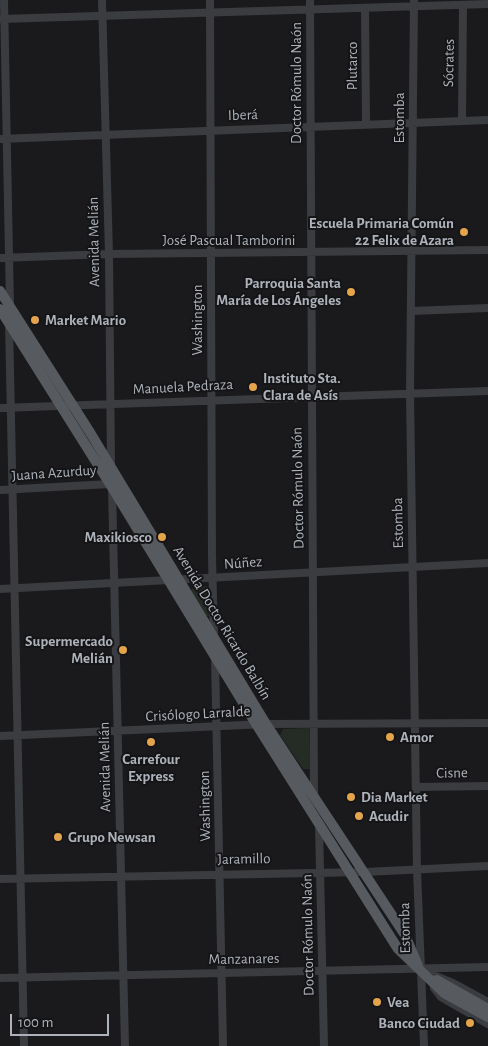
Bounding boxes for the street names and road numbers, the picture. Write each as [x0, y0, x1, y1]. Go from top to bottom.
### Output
street label: Doctor Rómulo Naón [287, 22, 305, 144]
street label: Sócrates [440, 39, 458, 87]
street label: Plutarco [343, 42, 361, 90]
street label: Estomba [390, 92, 408, 144]
street label: Iberá [228, 105, 258, 125]
street label: Avenida Melián [84, 197, 104, 287]
street label: José Pascual Tamborini [163, 231, 295, 249]
street label: Washington [188, 284, 206, 356]
street label: Manuela Pedraza [132, 375, 234, 399]
street label: Doctor Rómulo Naón [288, 427, 308, 549]
street label: Juana Azurduy [11, 461, 97, 485]
street label: Estomba [389, 497, 407, 549]
street label: Avenida Doctor Ricardo Balbín [169, 543, 275, 703]
street label: Núñez [223, 553, 263, 573]
street label: Crisólogo Larralde [145, 702, 251, 726]
street label: Avenida Melián [95, 722, 115, 812]
street label: Cisne [436, 764, 468, 782]
street label: Washington [195, 770, 215, 842]
street label: Jaramillo [217, 850, 271, 868]
street label: Doctor Rómulo Naón [298, 874, 318, 996]
street label: Estomba [396, 902, 414, 954]
street label: Manzanares [208, 949, 280, 969]

